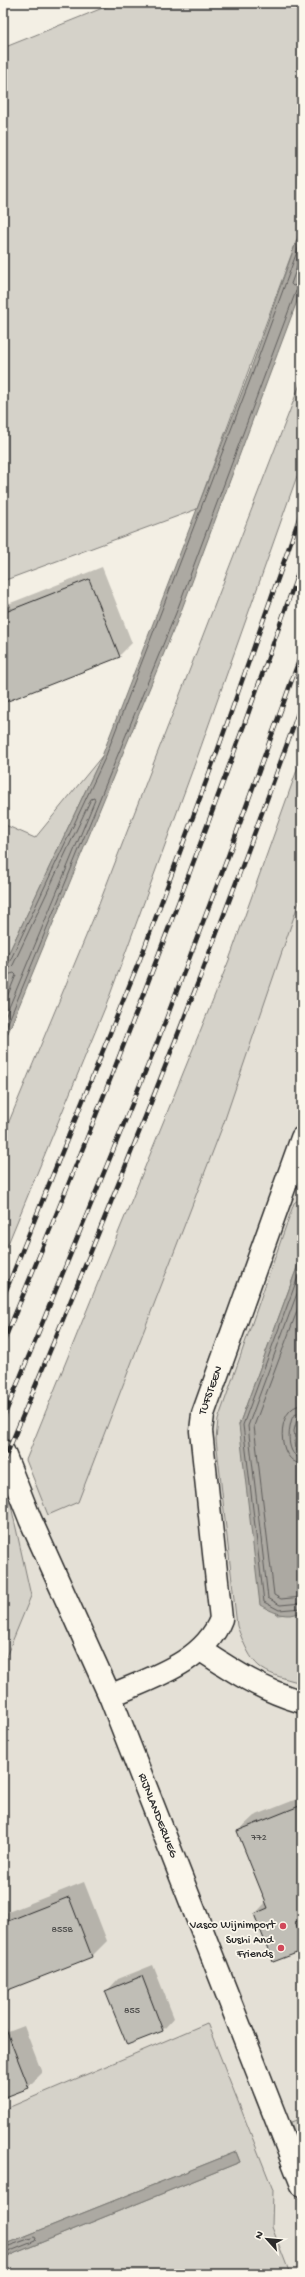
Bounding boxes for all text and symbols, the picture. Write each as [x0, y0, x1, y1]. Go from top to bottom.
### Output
street label: TUFSTEEN [196, 1364, 227, 1418]
street label: RIJNLANDERWEG [134, 1771, 180, 1860]
house number: 772 [250, 1832, 267, 1844]
place label: Vasco Wijnimport [189, 1919, 276, 1933]
marker: Vasco Wijnimport [278, 1921, 288, 1931]
house number: 855B [51, 1924, 73, 1936]
place label: Sushi And Friends [226, 1934, 274, 1962]
marker: Sushi And Friends [276, 1943, 286, 1953]
house number: 855 [124, 2005, 140, 2017]
north arrow [247, 2219, 287, 2259]
text: N [253, 2229, 267, 2241]

